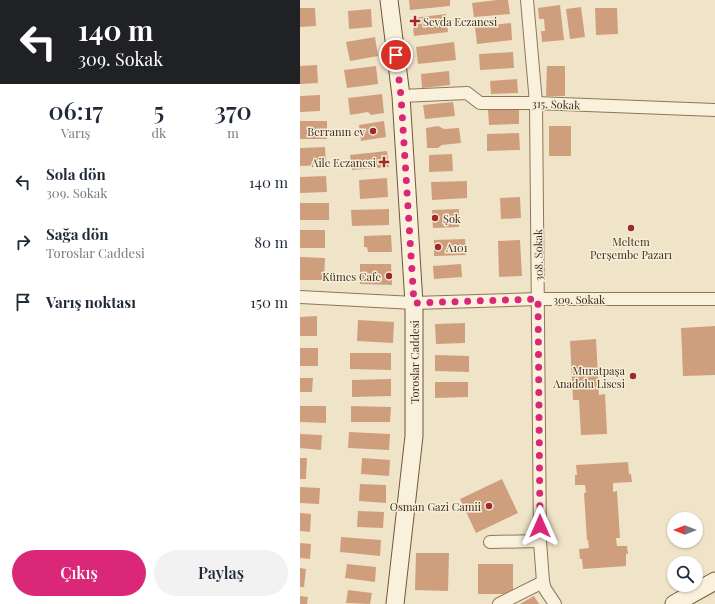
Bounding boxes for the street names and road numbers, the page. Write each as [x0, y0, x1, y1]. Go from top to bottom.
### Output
street label: 315. Sokak [532, 96, 580, 112]
street label: 308. Sokak [530, 229, 546, 281]
street label: 309. Sokak [553, 292, 605, 307]
street label: Toroslar Caddesi [407, 320, 422, 404]

